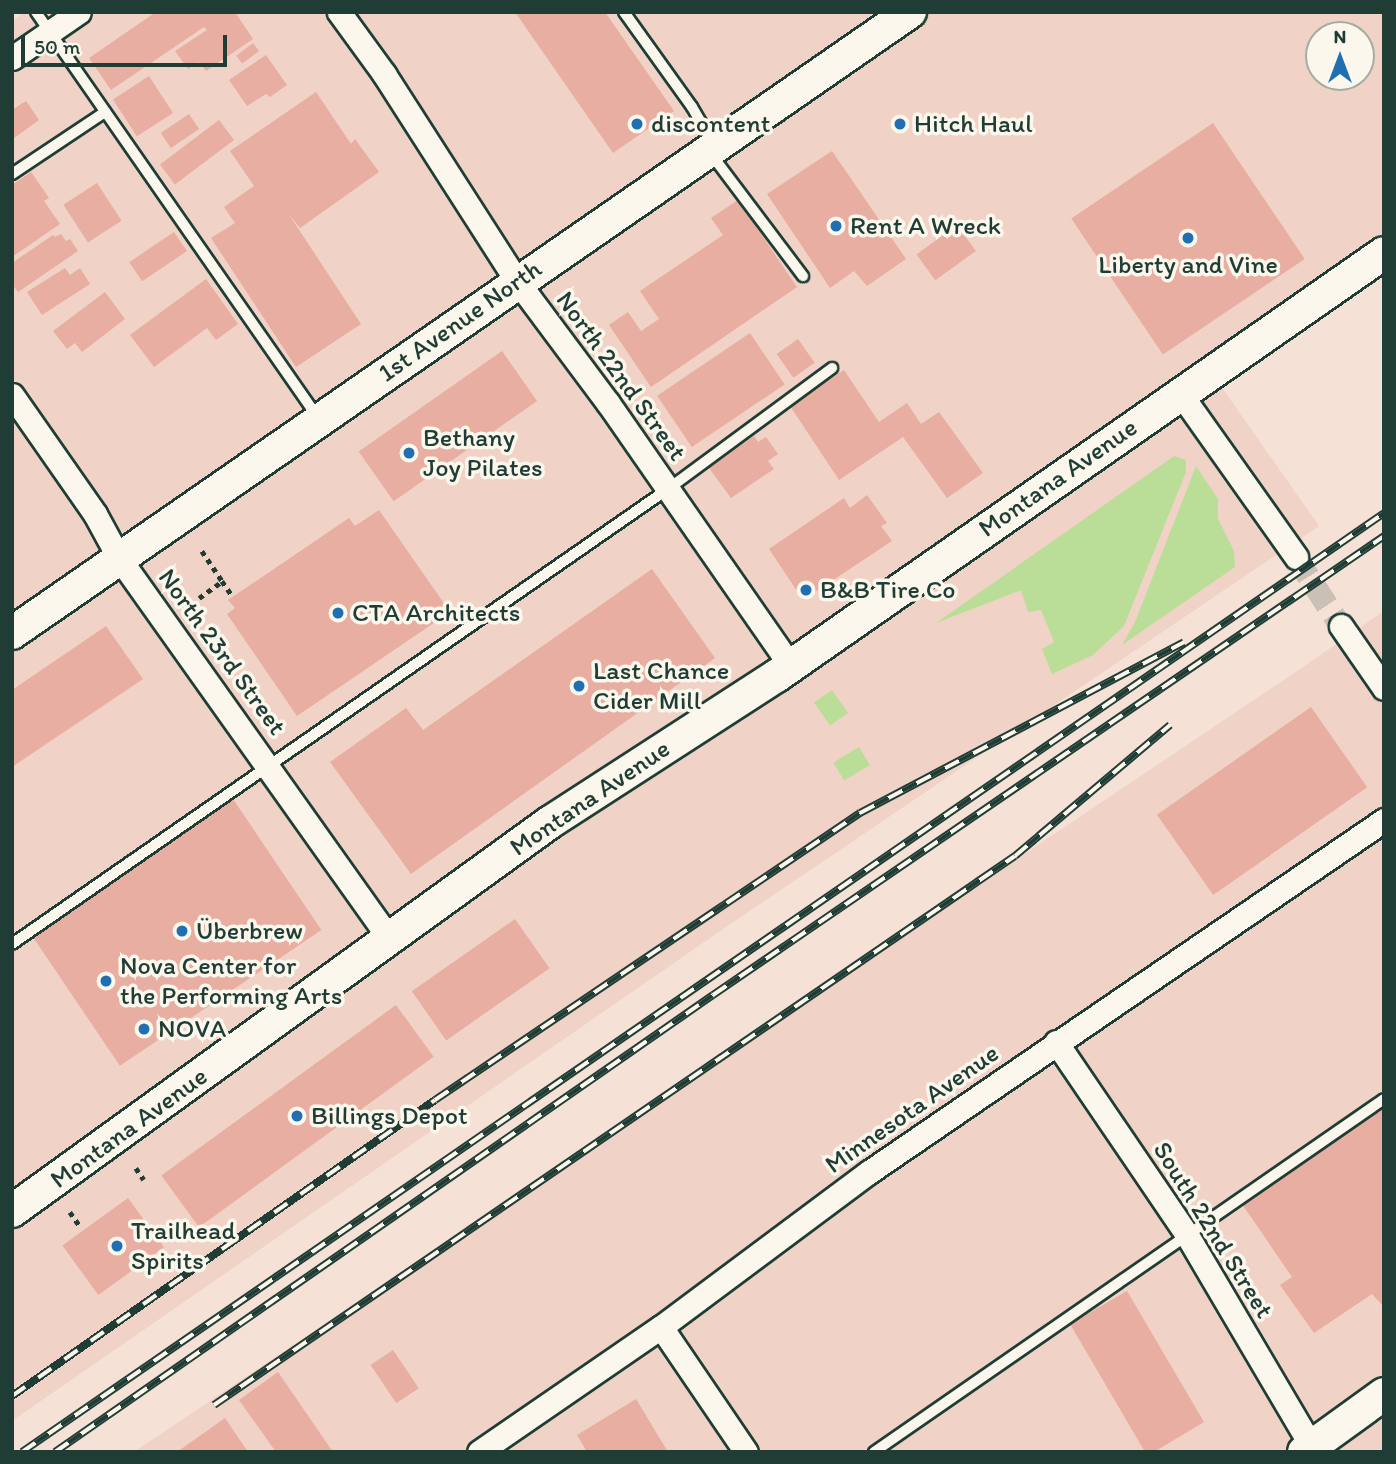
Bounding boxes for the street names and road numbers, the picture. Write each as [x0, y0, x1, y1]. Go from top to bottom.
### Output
street label: 1st Avenue North [373, 253, 547, 389]
street label: North 22nd Street [549, 285, 693, 467]
street label: Montana Avenue [973, 412, 1143, 544]
street label: North 23rd Street [151, 563, 293, 741]
street label: Montana Avenue [504, 733, 676, 863]
street label: Minnesota Avenue [820, 1038, 1004, 1180]
street label: Montana Avenue [44, 1061, 214, 1195]
street label: South 22nd Street [1146, 1136, 1280, 1324]

